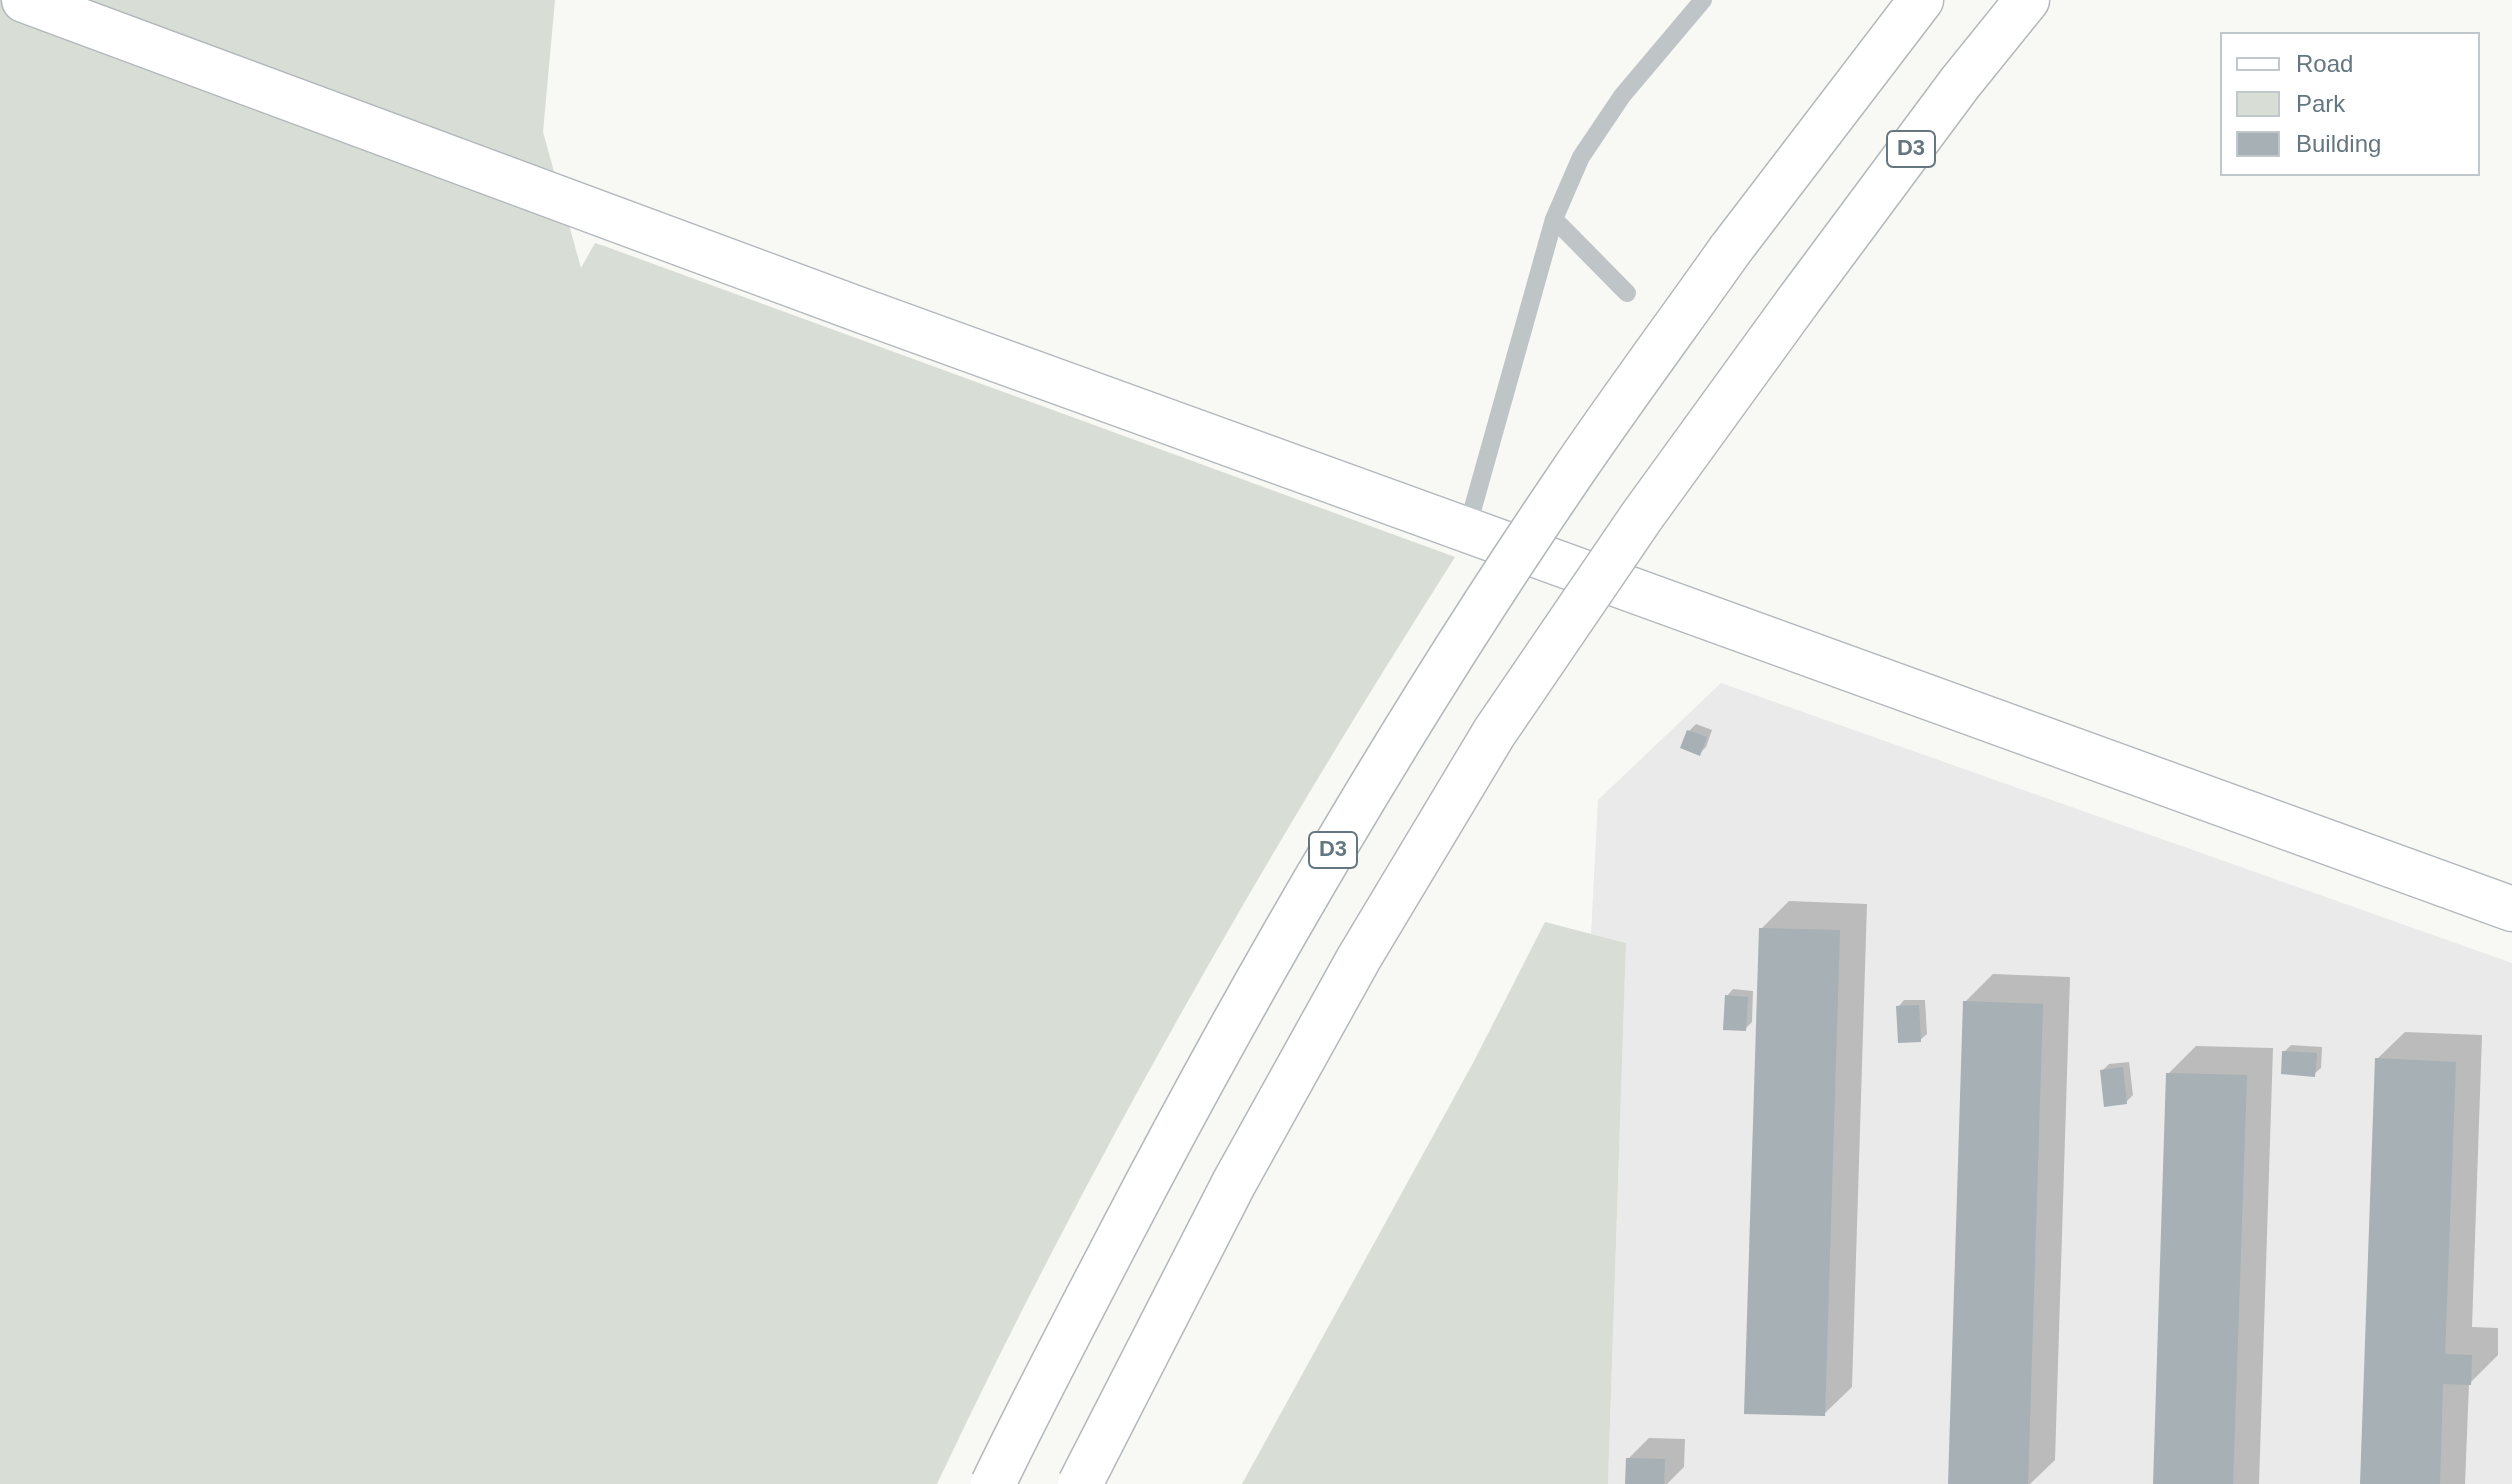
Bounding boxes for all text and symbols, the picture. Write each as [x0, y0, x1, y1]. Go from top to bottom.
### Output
legend [2220, 32, 2480, 176]
text: Road [2296, 50, 2353, 77]
text: Park [2296, 90, 2345, 117]
text: Building [2296, 130, 2381, 157]
road number: D3 [1887, 131, 1935, 167]
road number: D3 [1309, 832, 1357, 868]

